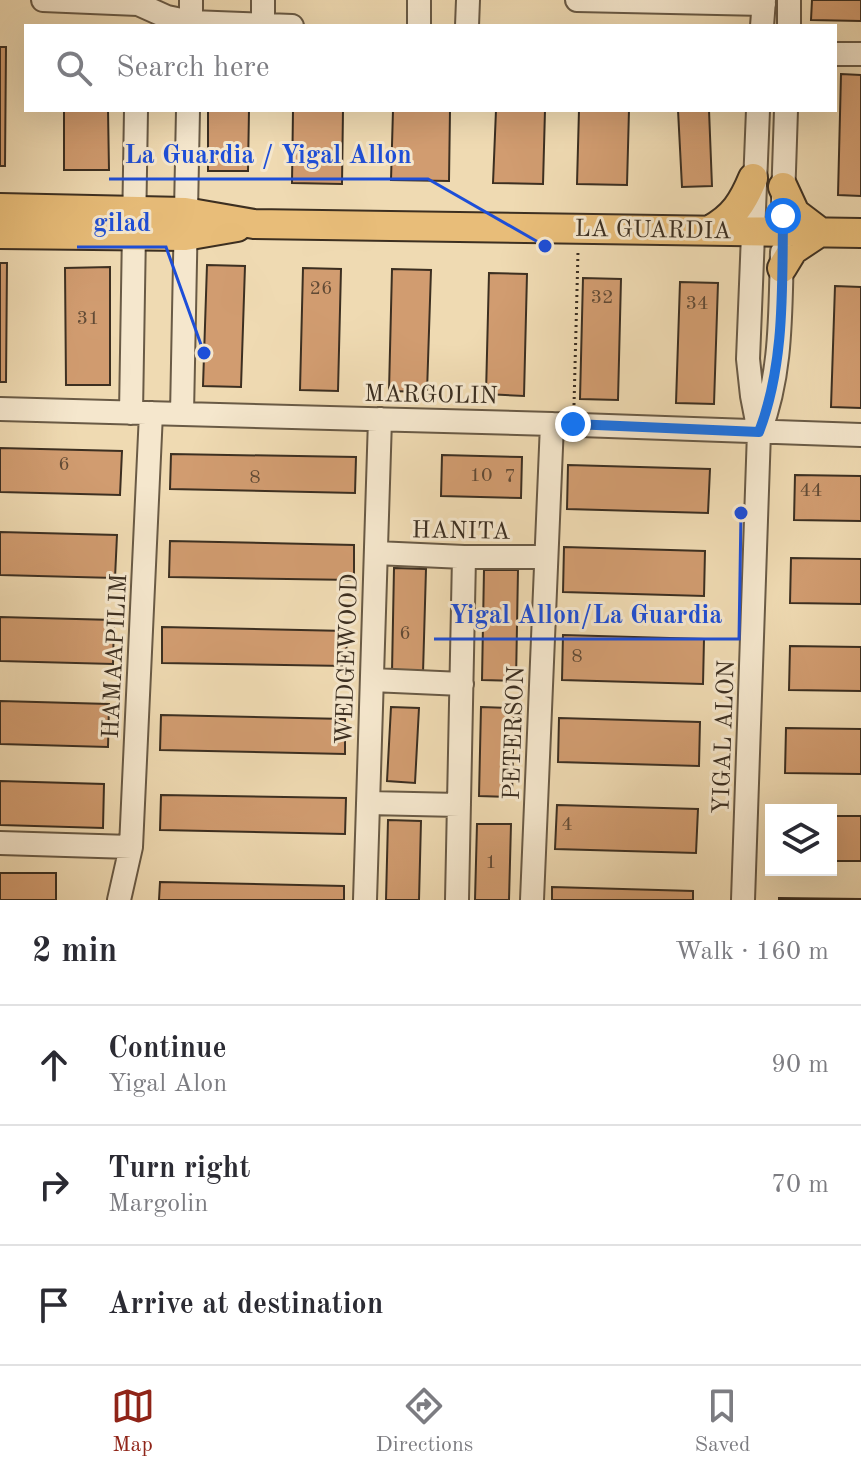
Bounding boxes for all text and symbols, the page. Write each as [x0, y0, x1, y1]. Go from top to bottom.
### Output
search box [24, 24, 837, 112]
icon: search [52, 46, 96, 90]
text: Search here [116, 53, 270, 83]
callout: La Guardia / Yigal Allon [109, 129, 428, 179]
text: La Guardia / Yigal Allon [124, 143, 412, 169]
callout: gilad [77, 197, 166, 247]
route start [765, 198, 801, 234]
text: gilad [93, 211, 151, 237]
street label: LA GUARDIA [574, 218, 732, 244]
house number: 26 [309, 279, 333, 299]
house number: 32 [590, 288, 614, 308]
house number: 34 [685, 294, 709, 314]
house number: 31 [76, 309, 100, 329]
street label: MARGOLIN [364, 383, 498, 409]
route end [555, 406, 591, 442]
house number: 6 [58, 455, 70, 475]
house number: 10 [469, 466, 493, 486]
house number: 7 [504, 467, 516, 487]
house number: 8 [249, 468, 261, 488]
house number: 44 [799, 481, 823, 501]
street label: HANITA [411, 519, 511, 545]
street label: HAMAAPILIM [100, 573, 132, 739]
street label: WEDGEWOOD [333, 573, 363, 745]
callout: Yigal Allon/La Guardia [434, 589, 739, 639]
text: Yigal Allon/La Guardia [449, 603, 723, 629]
house number: 6 [399, 624, 411, 644]
house number: 8 [571, 647, 583, 667]
street label: YIGAL ALON [710, 660, 740, 815]
street label: PETERSON [501, 666, 529, 800]
map controls [765, 804, 837, 876]
button: layers [765, 804, 837, 876]
house number: 4 [561, 815, 573, 835]
house number: 1 [485, 853, 497, 873]
text: 2 min [32, 935, 117, 969]
text: Walk · 160 m [675, 939, 829, 965]
text: Continue [108, 1034, 227, 1064]
icon: ahead [32, 1043, 76, 1087]
text: 90 m [771, 1052, 829, 1078]
text: Yigal Alon [108, 1071, 227, 1097]
text: Turn right [108, 1154, 250, 1184]
icon: right [32, 1163, 76, 1207]
text: 70 m [771, 1172, 829, 1198]
text: Margolin [108, 1191, 208, 1217]
icon: arrive [32, 1283, 76, 1327]
text: Arrive at destination [108, 1290, 383, 1320]
tab: Map [111, 1384, 155, 1459]
tab: Directions [376, 1384, 473, 1459]
tab: Saved [694, 1384, 750, 1459]

